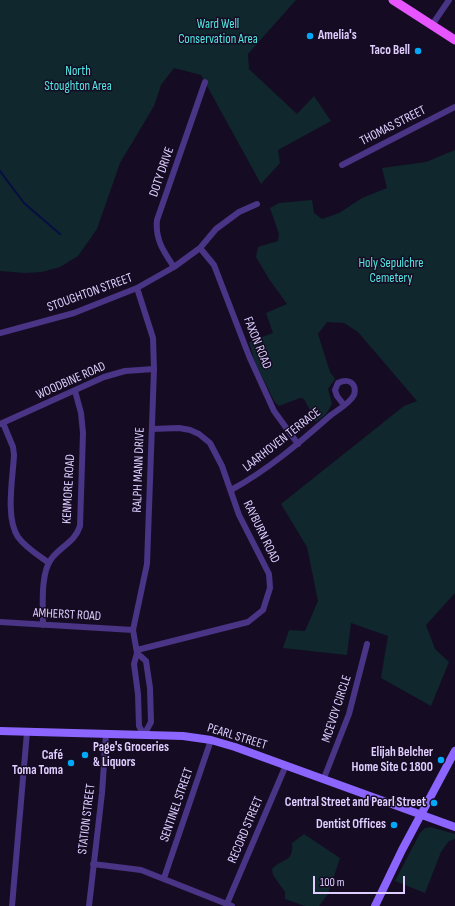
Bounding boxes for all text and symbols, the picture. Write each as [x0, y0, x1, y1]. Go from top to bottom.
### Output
park label: Ward Well Conservation Area [178, 17, 258, 48]
place label: Amelia's [318, 28, 357, 44]
marker: Amelia's [305, 31, 315, 41]
place label: Taco Bell [370, 43, 410, 59]
marker: Taco Bell [413, 46, 423, 56]
park label: North Stoughton Area [44, 64, 112, 95]
street label: THOMAS STREET [357, 103, 429, 149]
street label: DOTY DRIVE [146, 145, 178, 199]
park label: Holy Sepulchre Cemetery [358, 256, 424, 287]
street label: STOUGHTON STREET [45, 270, 135, 316]
street label: FAXON ROAD [239, 315, 275, 371]
street label: WOODBINE ROAD [34, 359, 108, 403]
street label: LAARHOVEN TERRACE [240, 405, 324, 475]
street label: RALPH MANN DRIVE [130, 427, 148, 513]
street label: KENMORE ROAD [59, 454, 79, 524]
street label: RAYBURN ROAD [239, 498, 283, 566]
street label: AMHERST ROAD [32, 605, 102, 625]
street label: MCEVOY CIRCLE [319, 673, 355, 745]
street label: PEARL STREET [205, 720, 269, 754]
place label: Page's Groceries & Liquors [93, 740, 169, 771]
place label: Elijah Belcher Home Site C 1800 [352, 745, 433, 776]
place label: Café Toma Toma [12, 748, 63, 779]
marker: Page's Groceries & Liquors [80, 750, 90, 760]
marker: Elijah Belcher Home Site C 1800 [436, 755, 446, 765]
marker: Café Toma Toma [66, 758, 76, 768]
street label: SENTINEL STREET [157, 766, 197, 844]
street label: STATION STREET [75, 783, 99, 855]
street label: RECORD STREET [225, 794, 267, 866]
place label: Central Street and Pearl Street [285, 795, 426, 811]
marker: Central Street and Pearl Street [429, 798, 439, 808]
place label: Dentist Offices [316, 817, 386, 833]
marker: Dentist Offices [389, 820, 399, 830]
scale bar [315, 868, 407, 894]
text: 100 m [320, 875, 345, 890]

